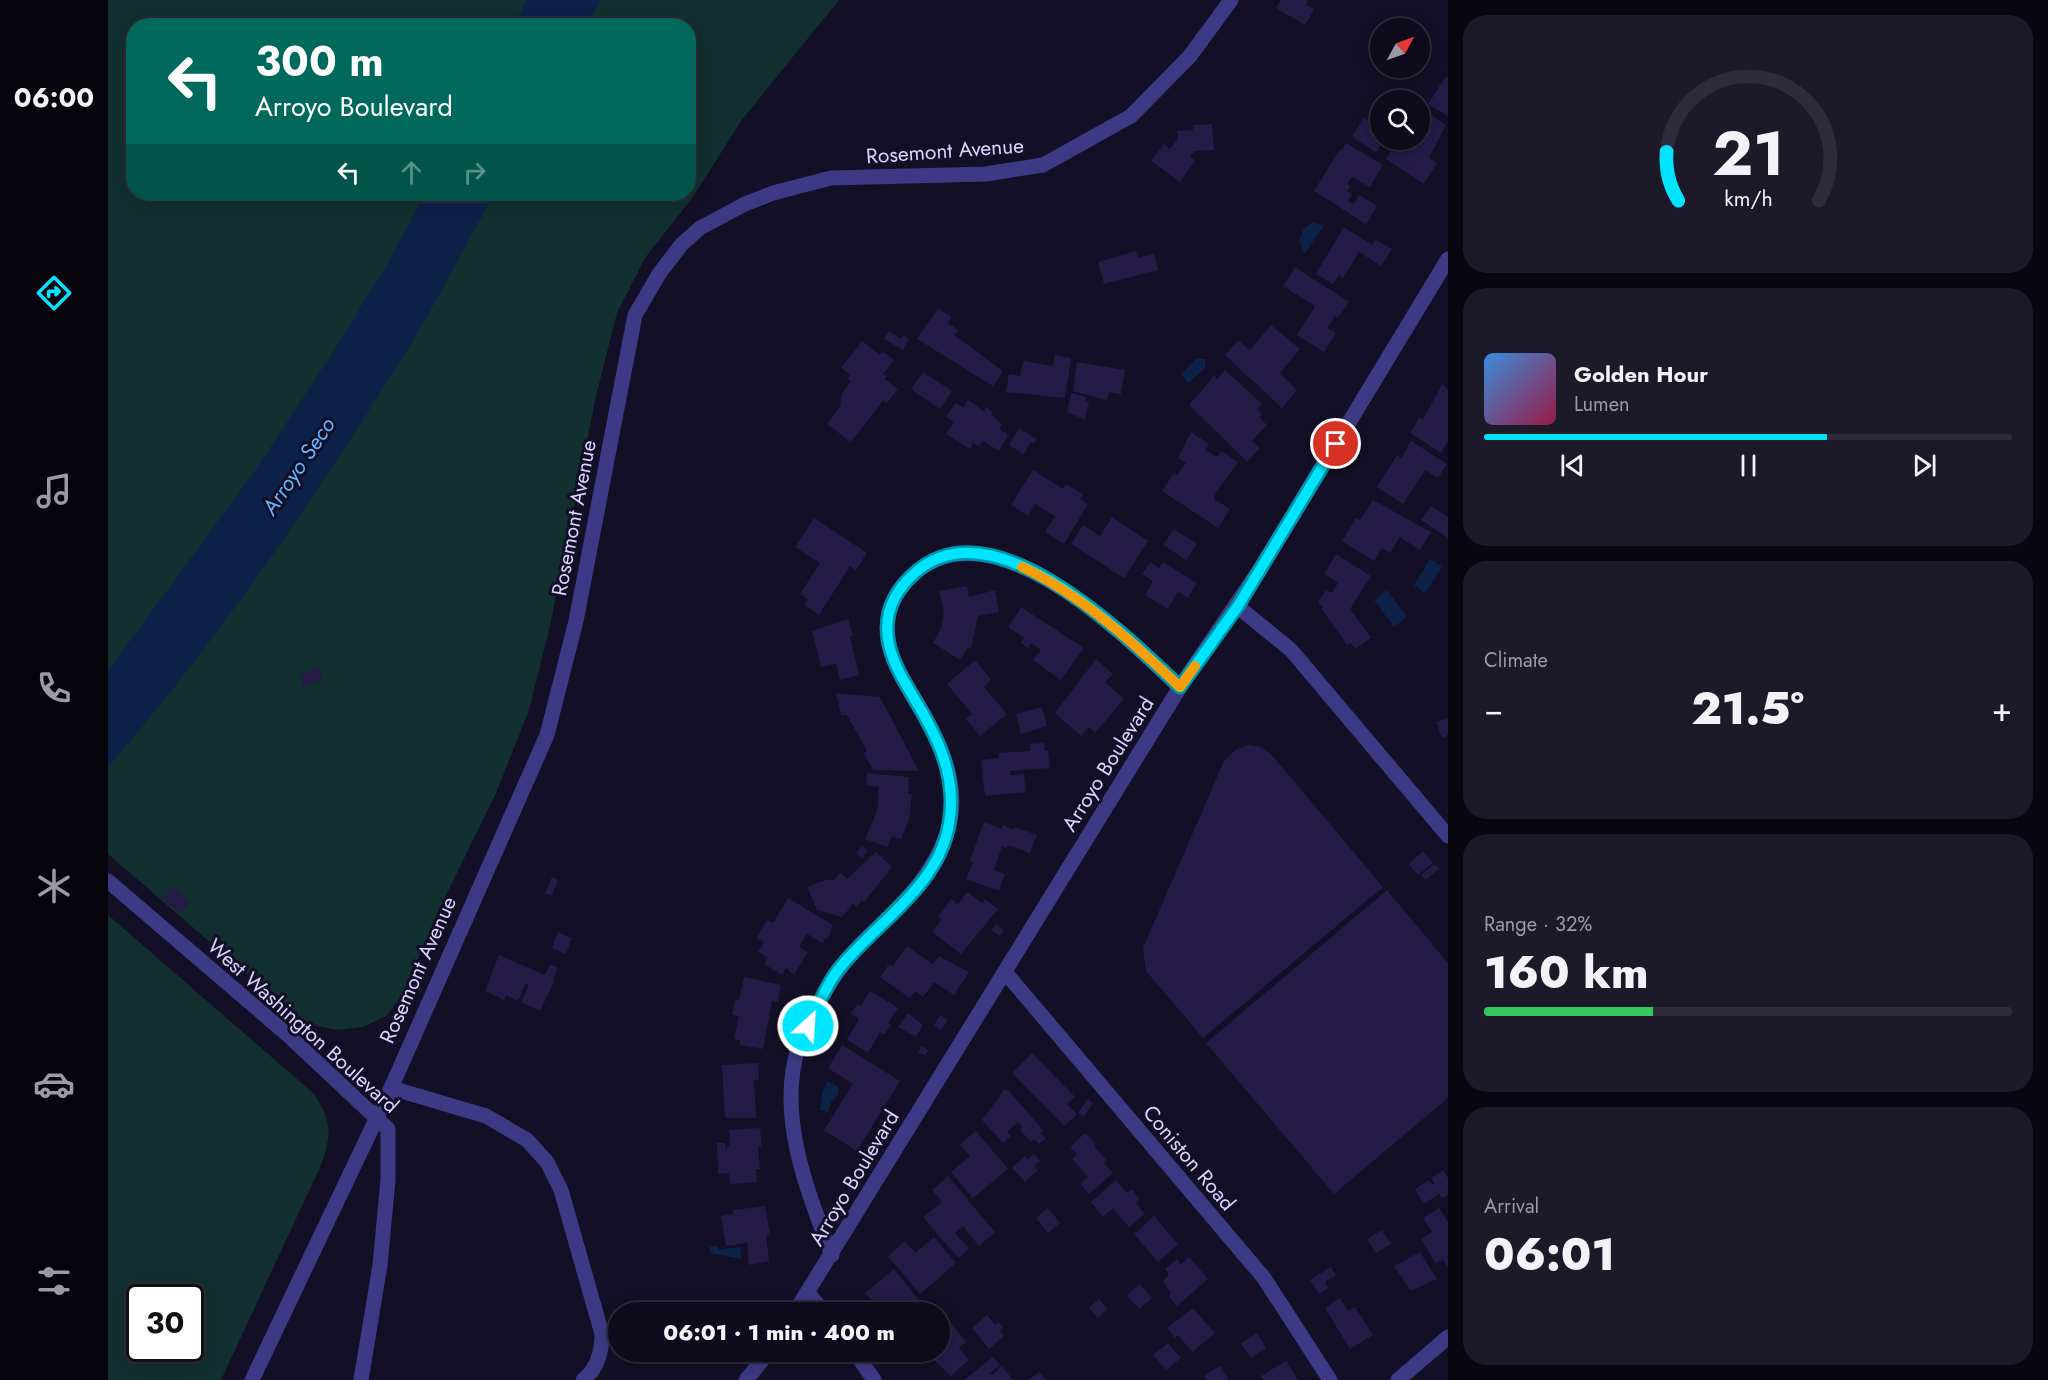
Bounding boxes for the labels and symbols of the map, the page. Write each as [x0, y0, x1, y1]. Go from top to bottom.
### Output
north arrow [1370, 18, 1430, 78]
street label: Rosemont Avenue [865, 131, 1025, 171]
water label: Arroyo Seco [253, 410, 343, 522]
pin [1310, 418, 1361, 469]
street label: Rosemont Avenue [544, 437, 604, 598]
street label: Arroyo Boulevard [1055, 691, 1161, 837]
street label: Rosemont Avenue [372, 892, 464, 1048]
street label: West Washington Boulevard [201, 932, 405, 1120]
position arrow [776, 994, 840, 1058]
street label: Coniston Road [1136, 1099, 1242, 1217]
street label: Arroyo Boulevard [802, 1104, 906, 1252]
speed limit sign: 30 [126, 1284, 204, 1362]

